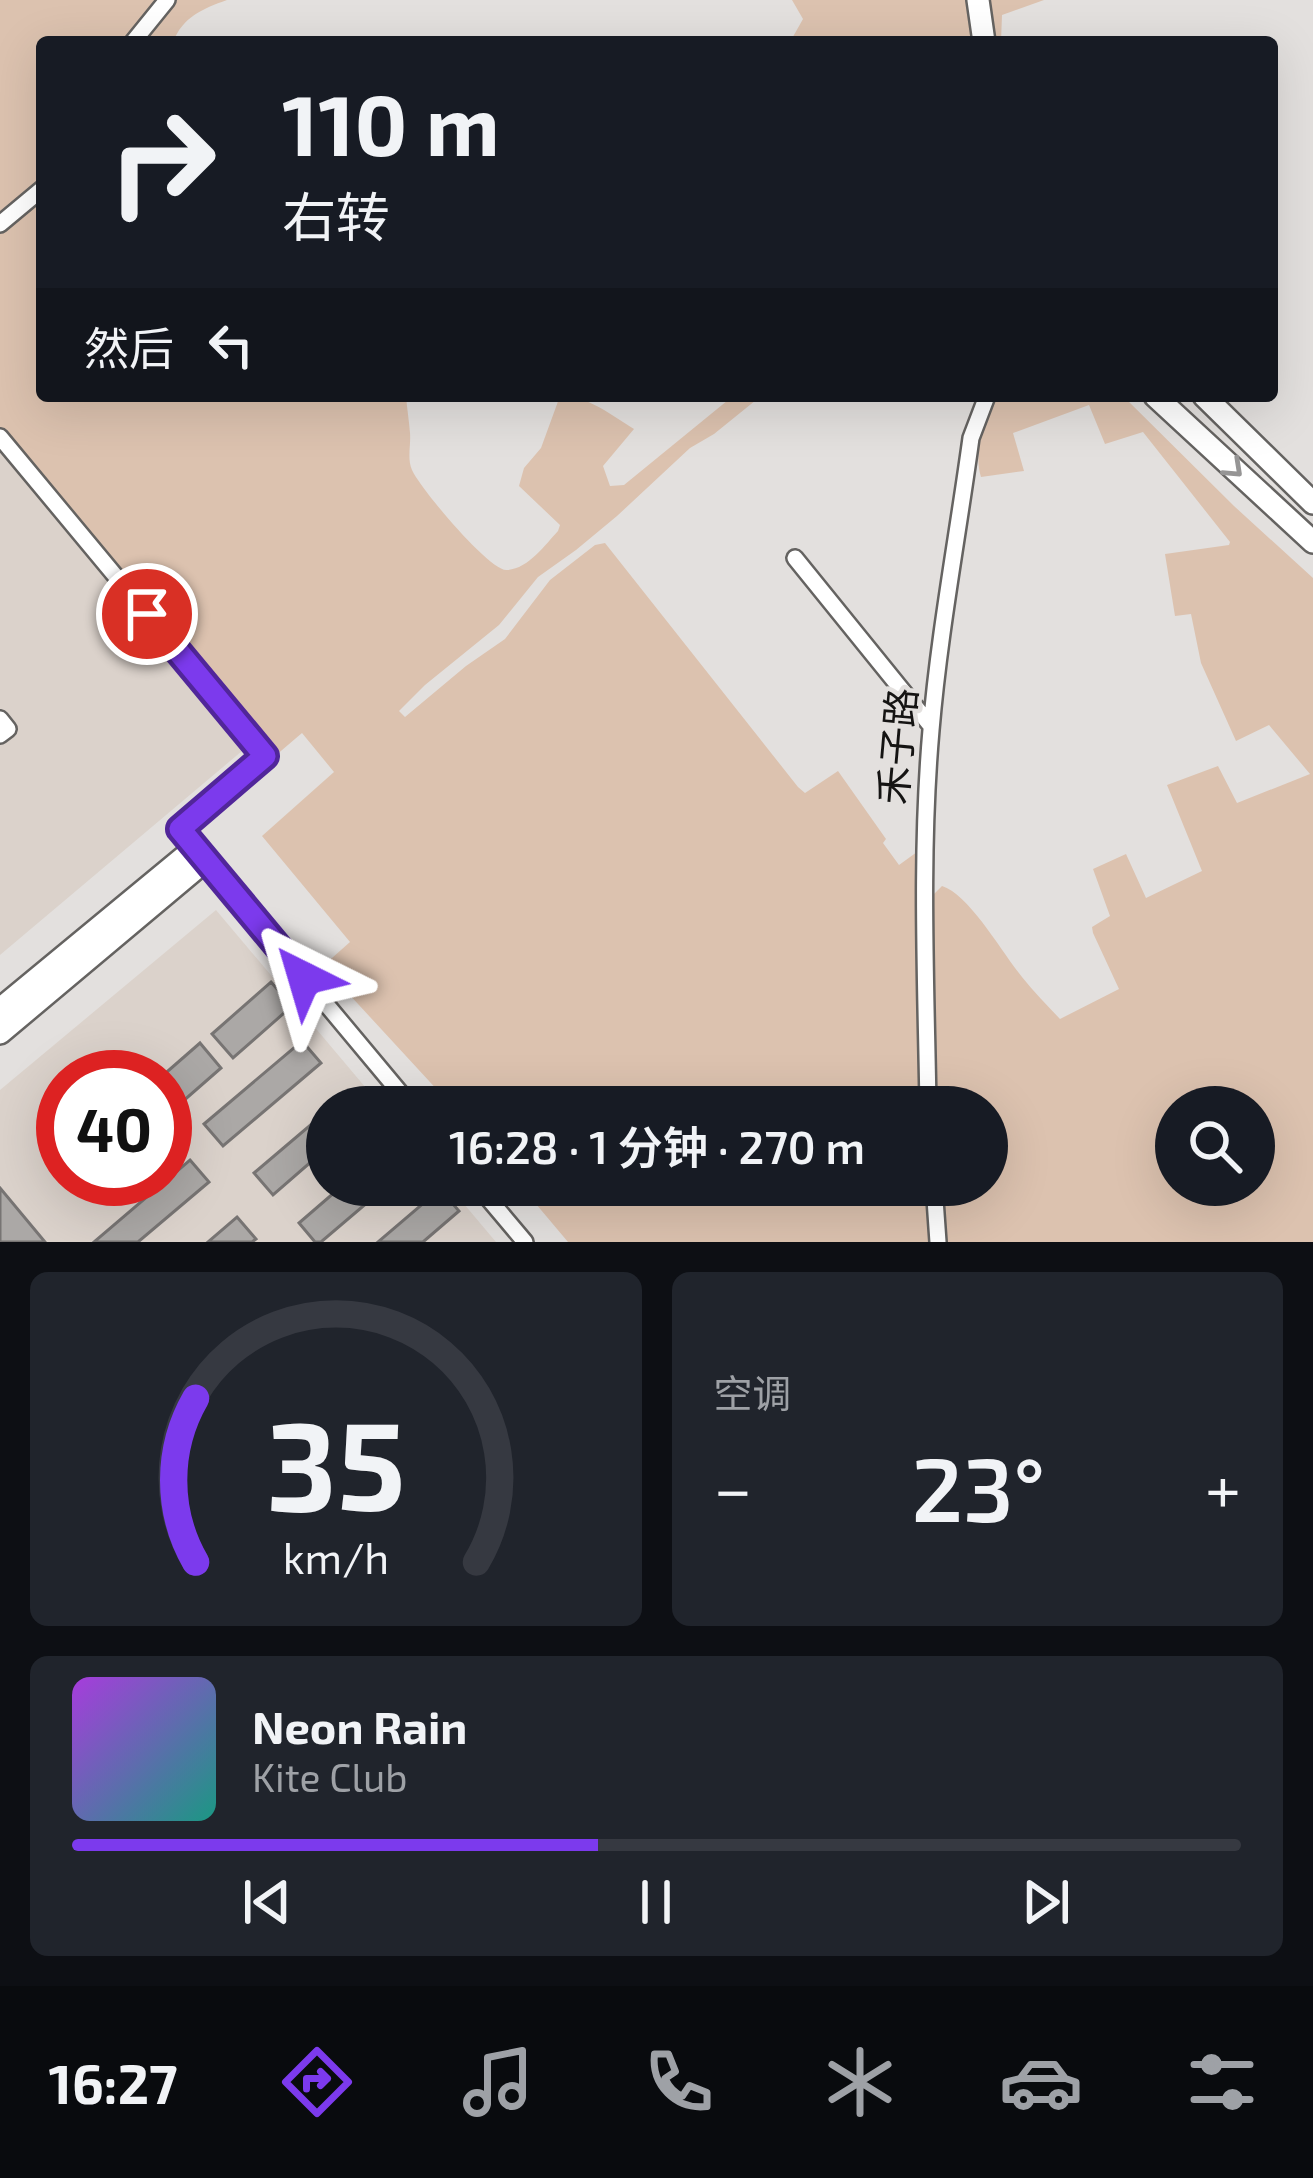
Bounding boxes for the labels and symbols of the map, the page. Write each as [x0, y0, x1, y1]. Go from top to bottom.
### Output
one-way arrow [1221, 455, 1242, 476]
pin [96, 563, 198, 665]
street label: 禾子路 [867, 686, 925, 806]
position arrow [241, 915, 367, 1041]
speed limit sign: 40 [36, 1050, 192, 1206]

